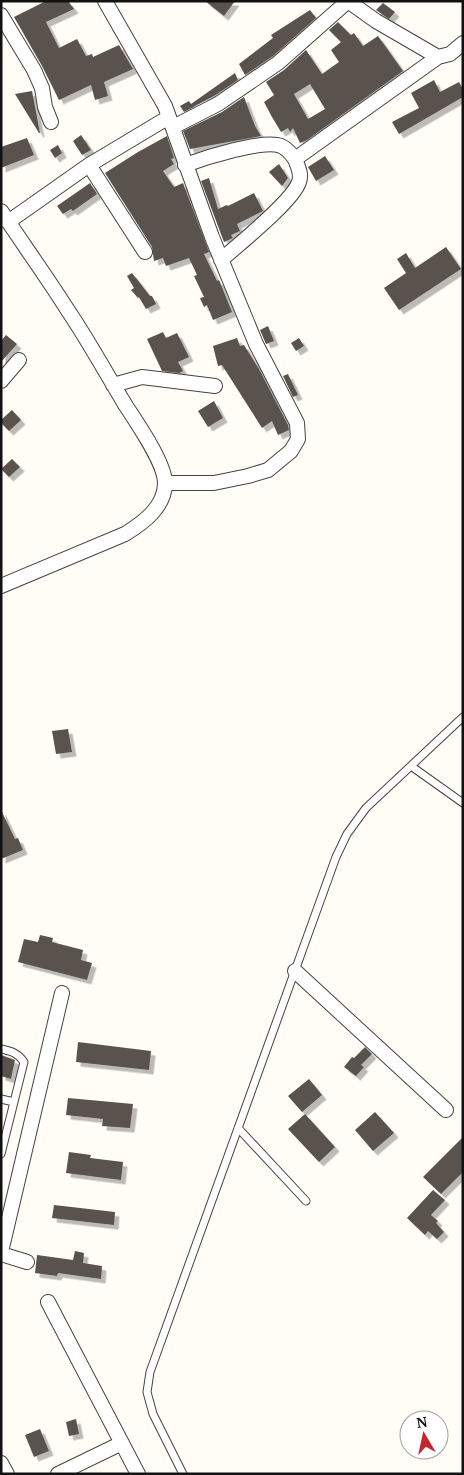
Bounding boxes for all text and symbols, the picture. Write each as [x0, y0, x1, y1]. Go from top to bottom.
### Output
north arrow [399, 1410, 449, 1460]
text: N [415, 1411, 429, 1432]

